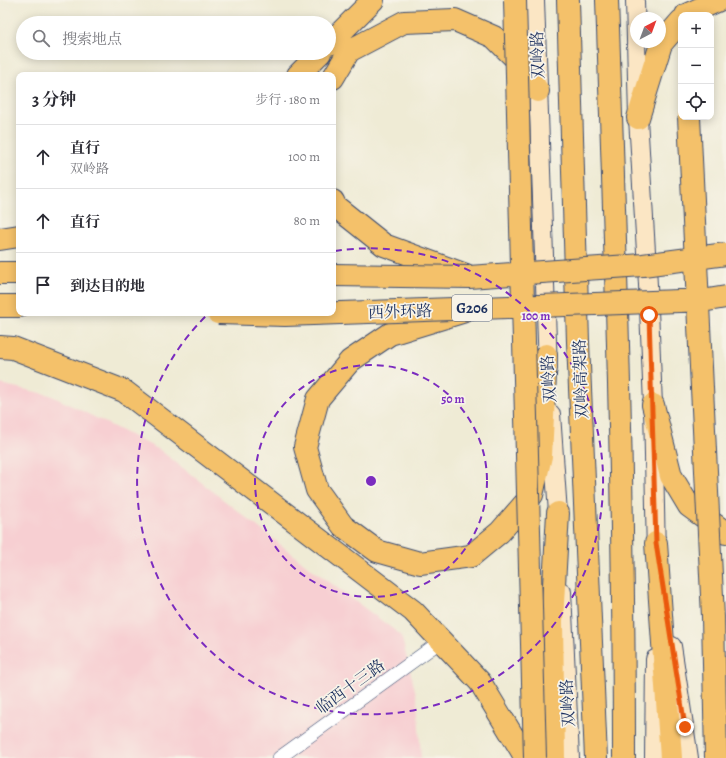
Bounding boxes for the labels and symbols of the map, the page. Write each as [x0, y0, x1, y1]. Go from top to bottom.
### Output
north arrow [630, 12, 666, 48]
street label: 双岭路 [526, 31, 550, 79]
road number: G206 [452, 295, 492, 321]
street label: 西外环路 [368, 300, 432, 324]
route start [640, 306, 658, 324]
text: 100 m [522, 308, 550, 324]
street label: 双岭高架路 [569, 339, 593, 419]
street label: 双岭路 [536, 354, 562, 404]
text: 50 m [441, 391, 465, 407]
centre of rings [364, 474, 378, 488]
street label: 临西十三路 [312, 654, 389, 719]
street label: 双岭路 [556, 678, 580, 727]
route end [676, 718, 694, 736]

